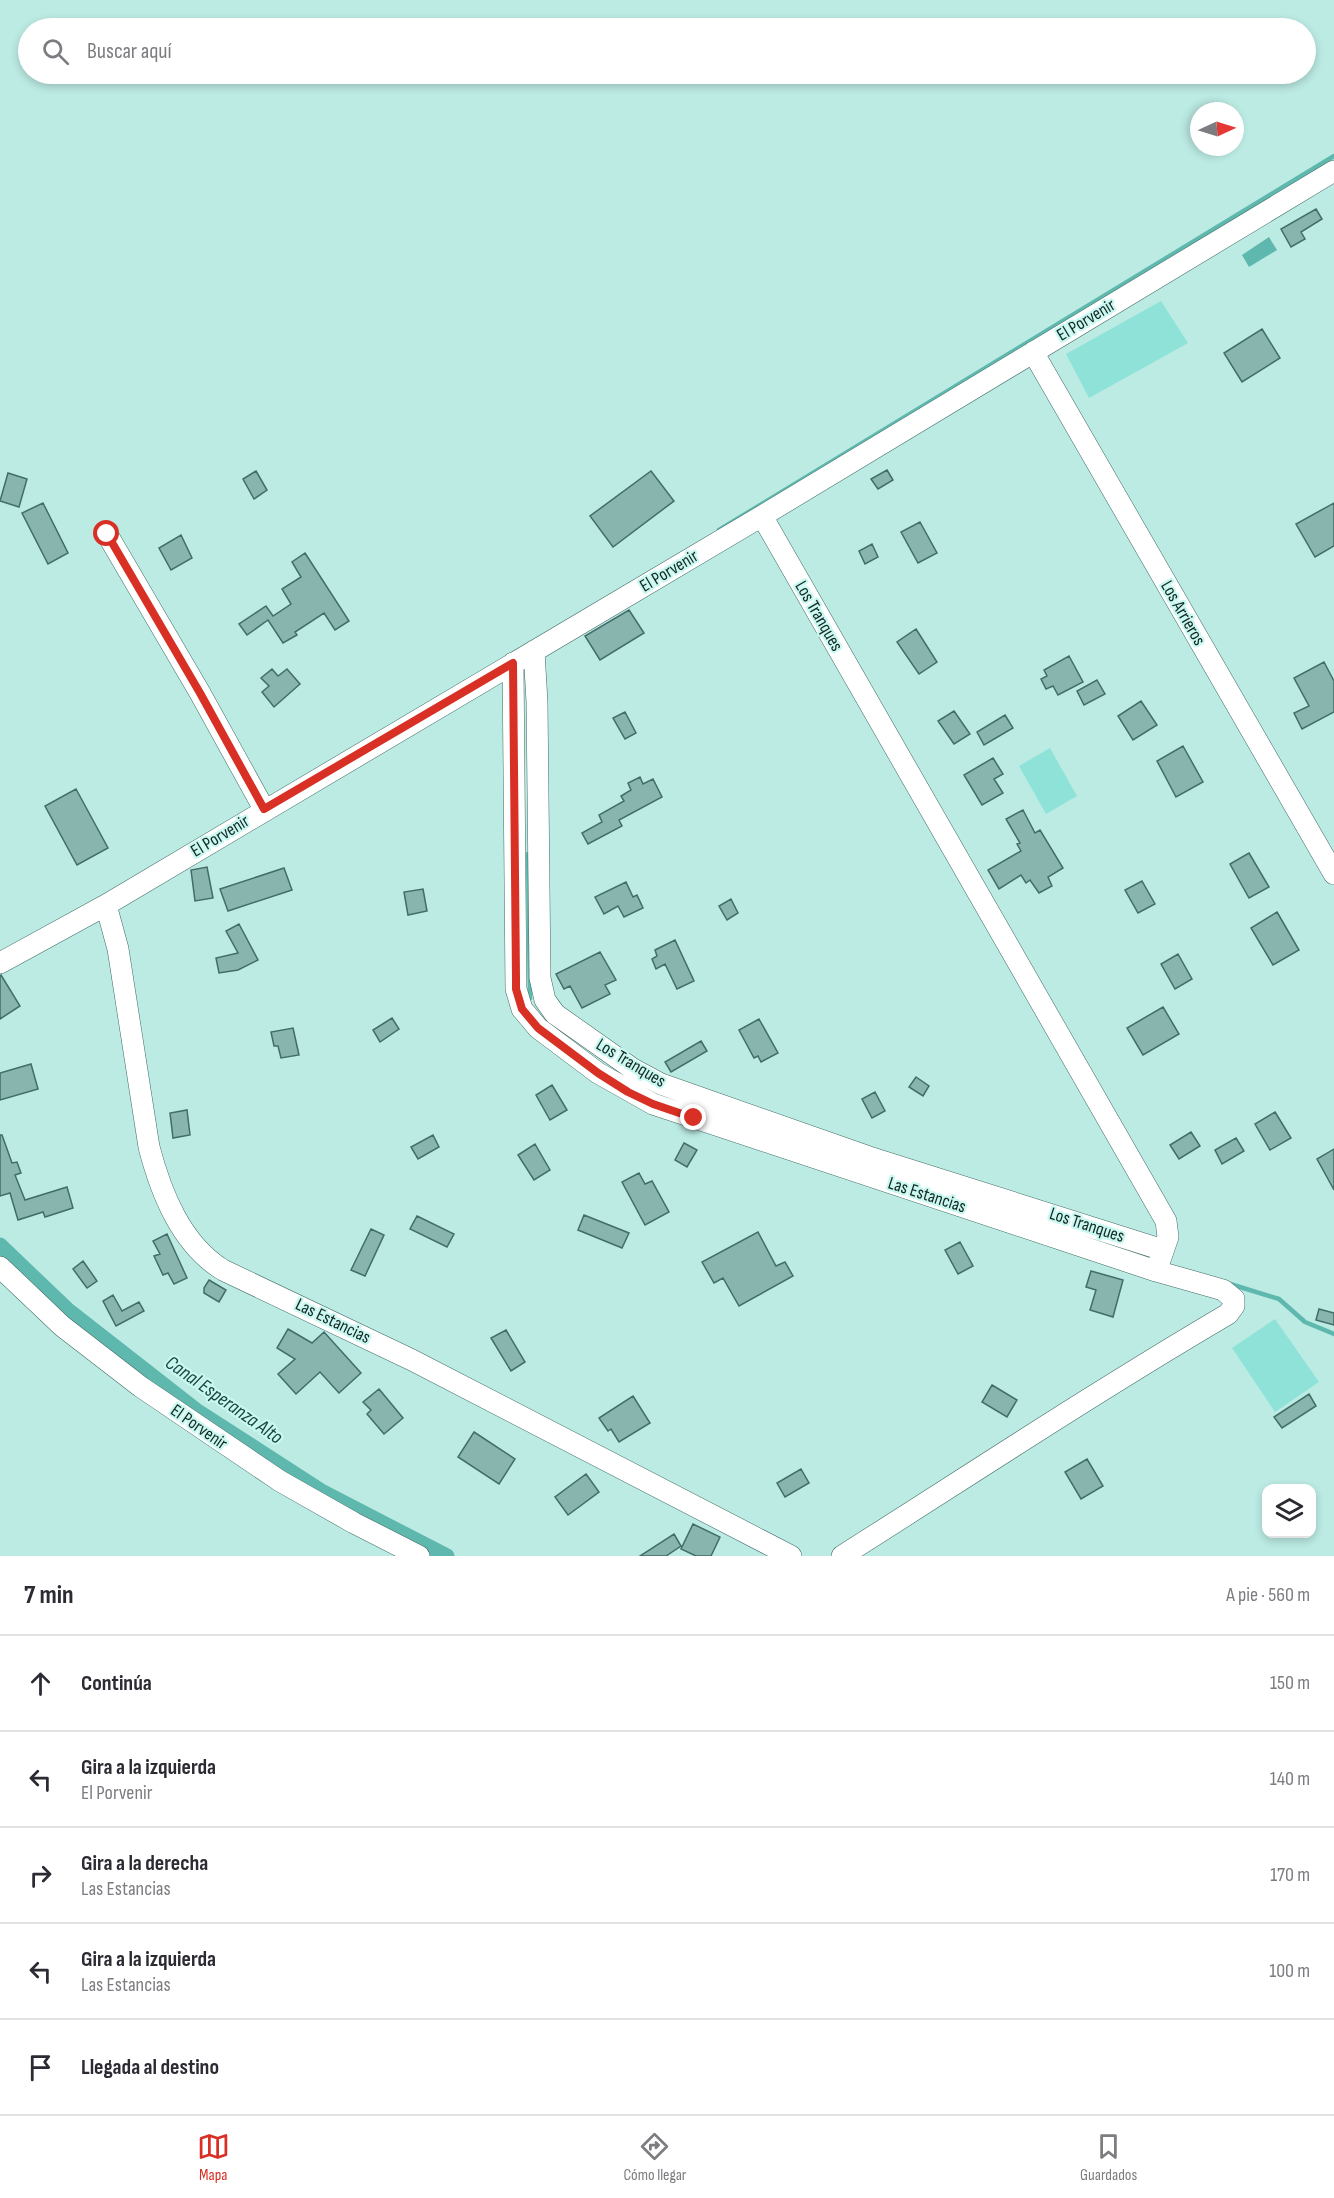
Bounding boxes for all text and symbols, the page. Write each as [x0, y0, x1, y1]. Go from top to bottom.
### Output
search box [18, 18, 1316, 84]
icon: search [39, 35, 72, 68]
text: Buscar aquí [87, 38, 172, 65]
north arrow [1190, 102, 1244, 156]
street label: El Porvenir [1053, 294, 1119, 346]
route start [93, 520, 119, 546]
street label: El Porvenir [636, 545, 702, 597]
street label: Los Tranques [791, 577, 847, 655]
street label: Los Arrieros [1156, 577, 1210, 649]
street label: El Porvenir [187, 810, 253, 862]
street label: Los Tranques [592, 1034, 670, 1092]
route end [680, 1104, 706, 1130]
street label: Las Estancias [885, 1173, 969, 1217]
street label: Los Tranques [1047, 1203, 1127, 1247]
street label: Las Estancias [292, 1294, 374, 1348]
water label: Canal Esperanza Alto [161, 1351, 287, 1449]
street label: El Porvenir [167, 1400, 231, 1454]
map controls [1262, 1484, 1316, 1538]
button: layers [1262, 1484, 1316, 1538]
text: 7 min [24, 1580, 73, 1611]
text: A pie · 560 m [1226, 1583, 1310, 1607]
icon: ahead [24, 1667, 57, 1700]
text: Continúa [81, 1670, 152, 1697]
text: 150 m [1270, 1671, 1310, 1695]
text: Gira a la izquierda [81, 1754, 216, 1781]
icon: left [24, 1763, 57, 1796]
text: 140 m [1270, 1767, 1310, 1791]
text: El Porvenir [81, 1781, 152, 1805]
text: Gira a la derecha [81, 1850, 208, 1877]
icon: right [24, 1859, 57, 1892]
text: 170 m [1270, 1863, 1310, 1887]
text: Las Estancias [81, 1877, 171, 1901]
text: Gira a la izquierda [81, 1946, 216, 1973]
icon: left [24, 1955, 57, 1988]
text: 100 m [1269, 1959, 1310, 1983]
text: Las Estancias [81, 1973, 171, 1997]
icon: arrive [24, 2051, 57, 2084]
text: Llegada al destino [81, 2054, 219, 2081]
tab: Mapa [197, 2130, 230, 2185]
tab: Cómo llegar [623, 2130, 686, 2185]
tab: Guardados [1080, 2130, 1137, 2185]

